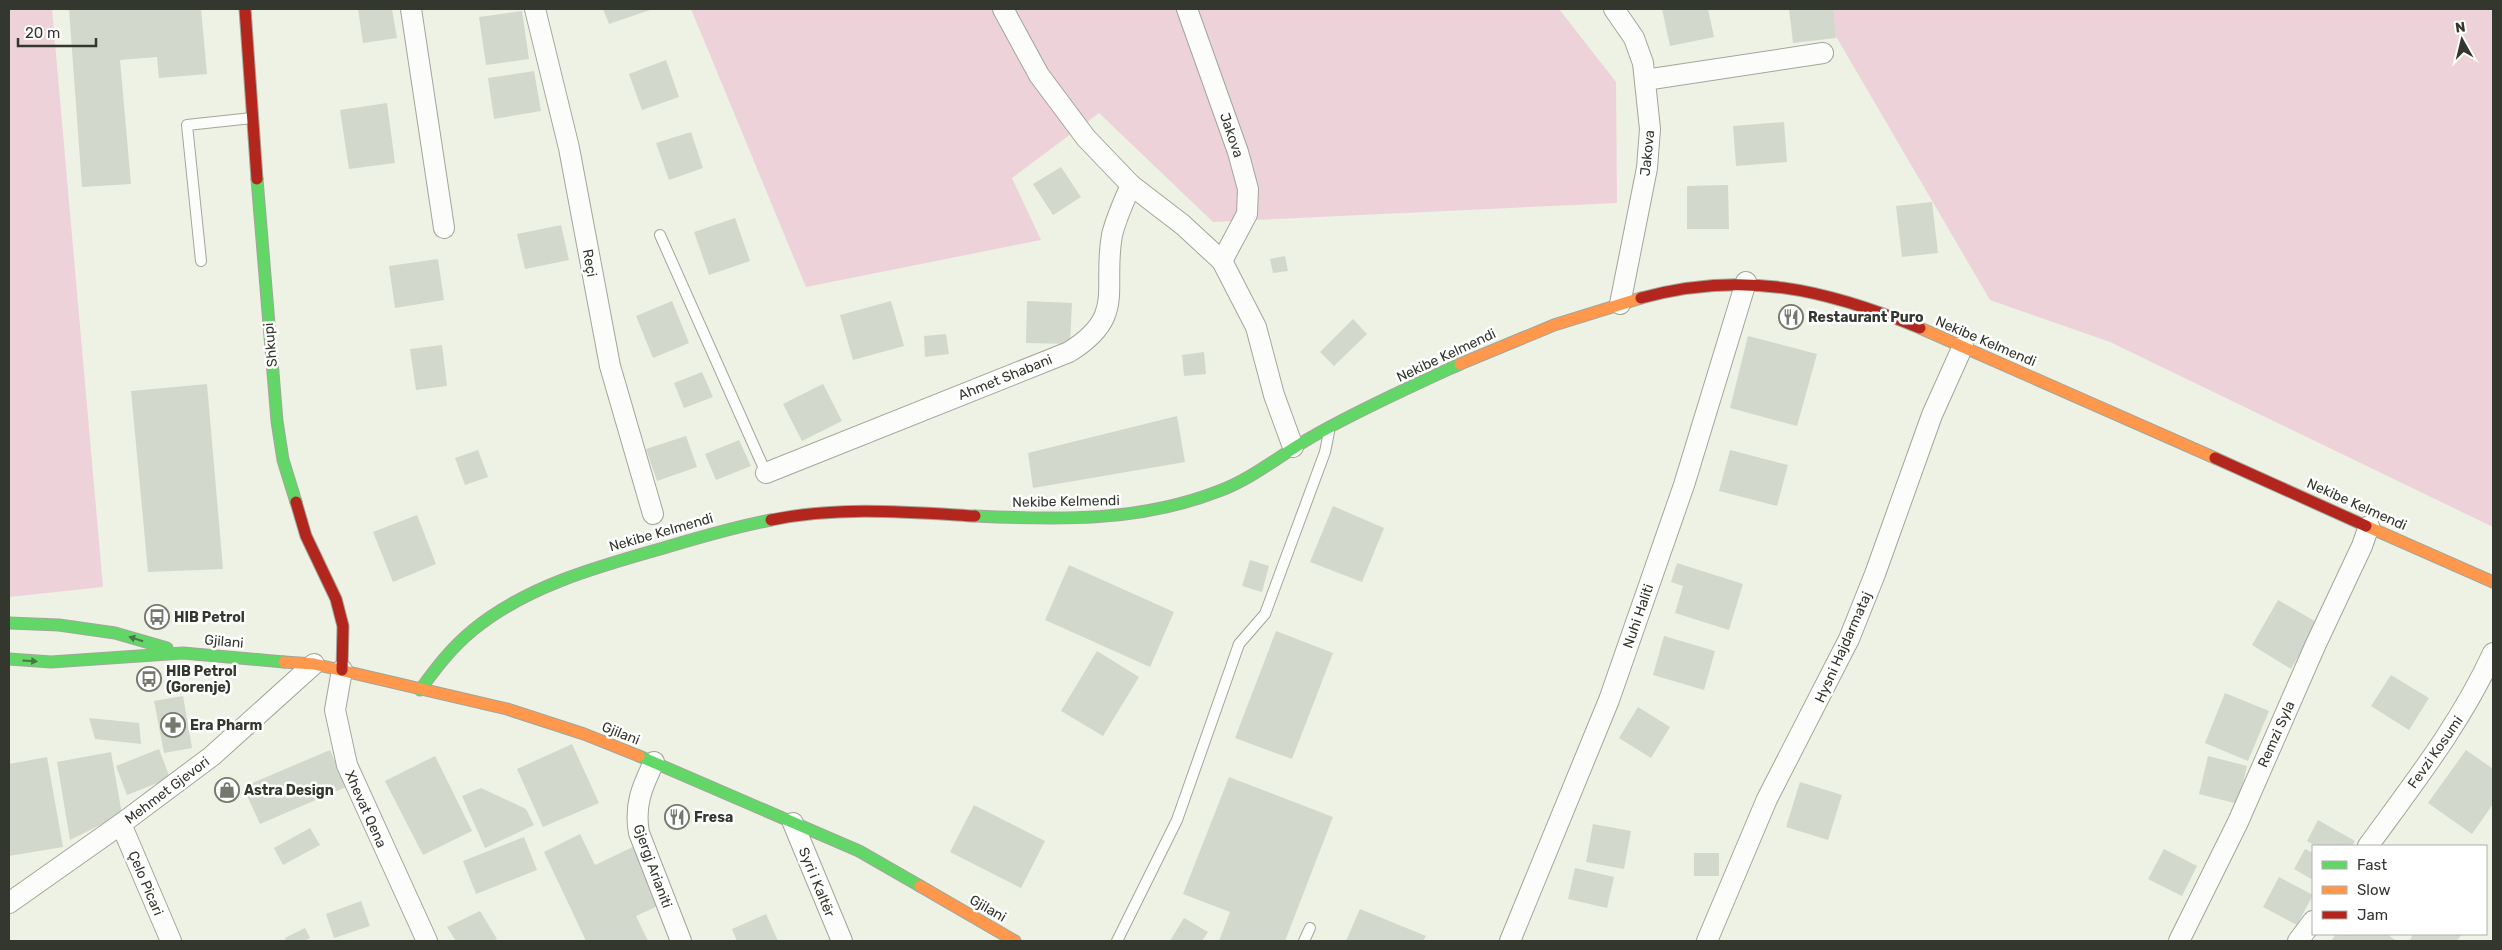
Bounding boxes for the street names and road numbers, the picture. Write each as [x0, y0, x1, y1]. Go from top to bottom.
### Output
street label: Jakova [1216, 110, 1247, 160]
street label: Jakova [1637, 129, 1658, 177]
street label: Reçi [579, 248, 600, 278]
street label: Nekibe Kelmendi [1933, 313, 2039, 370]
street label: Shkupi [260, 322, 281, 368]
street label: Nekibe Kelmendi [1394, 325, 1499, 386]
street label: Ahmet Shabani [956, 351, 1055, 404]
street label: Nekibe Kelmendi [2304, 475, 2409, 534]
street label: Nekibe Kelmendi [1012, 492, 1120, 511]
street label: Nekibe Kelmendi [607, 509, 715, 555]
street label: Nuhi Haliti [1620, 582, 1657, 651]
street label: Hysni Hajdarmataj [1811, 589, 1876, 705]
street label: Gjilani [204, 631, 244, 652]
street label: Remzi Syla [2254, 698, 2299, 770]
street label: Fevzi Kosumi [2404, 713, 2467, 792]
street label: Gjilani [599, 718, 642, 749]
street label: Mehmet Gjevori [122, 753, 213, 828]
street label: Xhevat Qena [341, 768, 390, 850]
street label: Gjergj Arianiti [630, 822, 676, 910]
street label: Syri i Kaltër [795, 845, 838, 920]
street label: Çelo Picari [124, 848, 167, 918]
street label: Gjilani [966, 891, 1009, 926]

